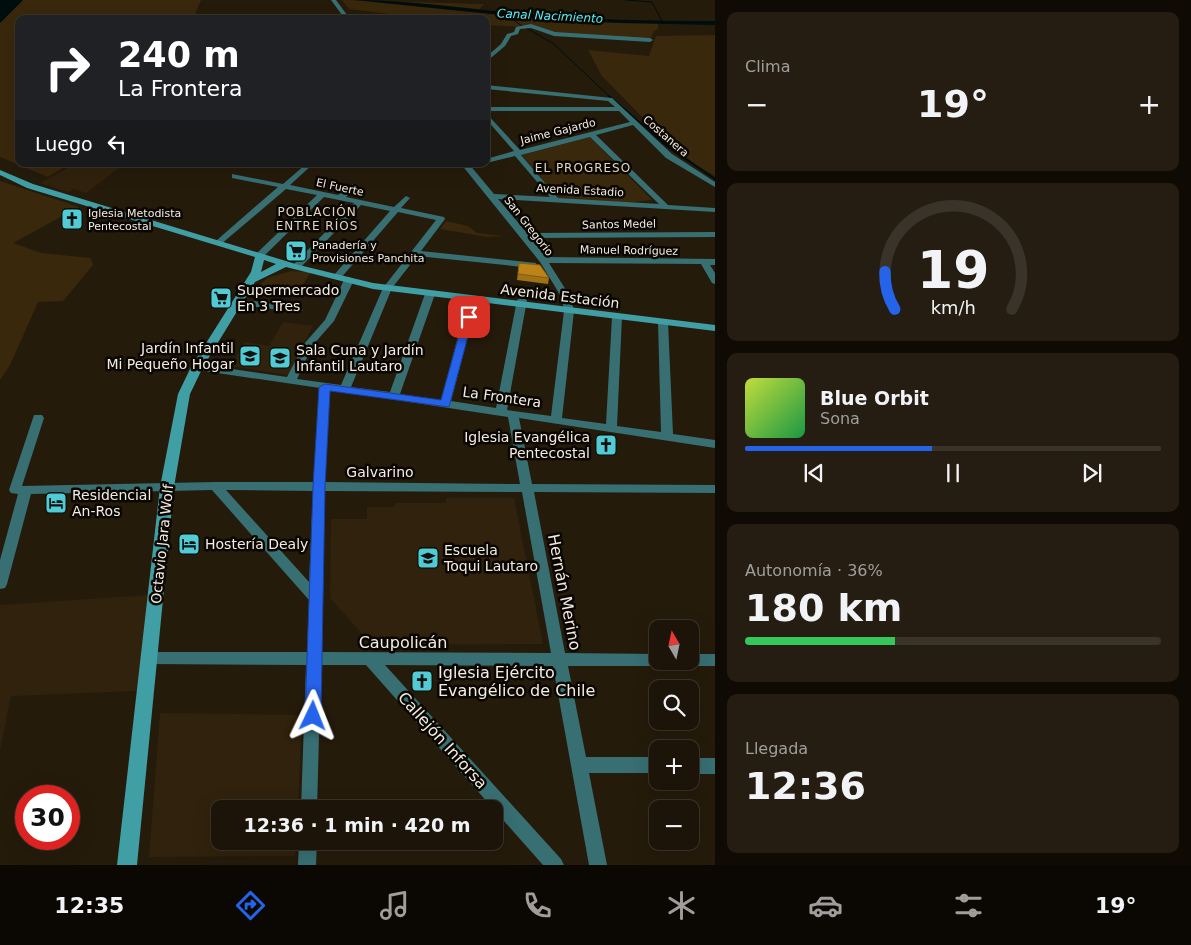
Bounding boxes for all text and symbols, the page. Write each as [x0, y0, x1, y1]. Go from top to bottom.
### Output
water label: Canal Nacimiento [497, 6, 603, 26]
icon: right [35, 35, 100, 100]
text: 240 m [118, 35, 240, 75]
text: Clima [745, 57, 790, 76]
text: La Frontera [118, 76, 242, 101]
text: 19° [917, 82, 989, 126]
text: − [745, 88, 768, 121]
text: + [1138, 88, 1161, 121]
street label: Costanera [640, 113, 691, 160]
street label: Jaime Gajardo [518, 116, 597, 147]
icon: left [103, 130, 131, 158]
text: Luego [35, 133, 93, 155]
district label: EL PROGRESO [535, 161, 631, 175]
street label: El Fuerte [315, 176, 365, 199]
street label: Avenida Estadio [536, 182, 624, 199]
street label: San Gregorio [501, 194, 556, 259]
district label: POBLACIÓN ENTRE RÍOS [276, 204, 358, 233]
church icon: Iglesia Metodista Pentecostal [60, 207, 84, 231]
place label: Iglesia Metodista Pentecostal [88, 207, 181, 233]
street label: Santos Medel [582, 217, 656, 232]
supermarket icon: Panadería y Provisiones Panchita [284, 239, 308, 263]
place label: Panadería y Provisiones Panchita [312, 239, 424, 265]
text: 19 [917, 240, 989, 300]
street label: Manuel Rodríguez [580, 243, 679, 258]
street label: Avenida Estación [500, 281, 620, 311]
place label: Supermercado En 3 Tres [237, 282, 339, 314]
supermarket icon: Supermercado En 3 Tres [209, 286, 233, 310]
pin [448, 296, 490, 338]
text: km/h [930, 297, 976, 318]
icon: arrive [455, 303, 483, 331]
place label: Jardín Infantil Mi Pequeño Hogar [106, 340, 234, 372]
place label: Sala Cuna y Jardín Infantil Lautaro [296, 342, 424, 374]
school or university icon: Jardín Infantil Mi Pequeño Hogar [238, 344, 262, 368]
school or university icon: Sala Cuna y Jardín Infantil Lautaro [268, 346, 292, 370]
street label: La Frontera [462, 384, 542, 410]
text: Blue Orbit [820, 387, 929, 409]
text: Sona [820, 409, 860, 428]
place label: Iglesia Evangélica Pentecostal [464, 429, 590, 461]
church icon: Iglesia Evangélica Pentecostal [594, 433, 618, 457]
icon: previous [800, 459, 828, 487]
icon: pause [939, 459, 967, 487]
icon: next [1078, 459, 1106, 487]
street label: Galvarino [346, 464, 414, 480]
street label: Octavio Jara Wolf [148, 482, 176, 604]
place label: Residencial An-Ros [72, 487, 151, 519]
hotel icon: Residencial An-Ros [44, 491, 68, 515]
hotel icon: Hostería Dealy [177, 532, 201, 556]
street label: Hernán Merino [544, 532, 585, 652]
place label: Hostería Dealy [205, 536, 308, 552]
place label: Escuela Toqui Lautaro [443, 542, 538, 574]
school or university icon: Escuela Toqui Lautaro [416, 546, 440, 570]
text: Autonomía · 36% [745, 561, 883, 580]
text: 180 km [745, 586, 902, 630]
north arrow [649, 620, 699, 670]
map controls [649, 620, 699, 850]
street label: Caupolicán [359, 633, 447, 652]
place label: Iglesia Ejército Evangélico de Chile [438, 663, 595, 700]
church icon: Iglesia Ejército Evangélico de Chile [410, 669, 434, 693]
button: search [649, 680, 699, 730]
street label: Callejón Inforsa [394, 688, 491, 793]
position arrow [286, 689, 338, 741]
text: Llegada [745, 739, 808, 758]
button: + [649, 740, 699, 790]
text: 12:36 [745, 764, 866, 808]
speed limit sign: 30 [15, 785, 80, 850]
button: − [649, 800, 699, 850]
text: 12:36 · 1 min · 420 m [243, 814, 471, 836]
icon: directions [233, 888, 268, 923]
icon: music [377, 888, 412, 923]
icon: phone [520, 888, 555, 923]
icon: climate [664, 888, 699, 923]
icon: car [808, 888, 843, 923]
icon: filters [951, 888, 986, 923]
text: 12:35 [54, 893, 124, 918]
text: 19° [1095, 893, 1137, 918]

